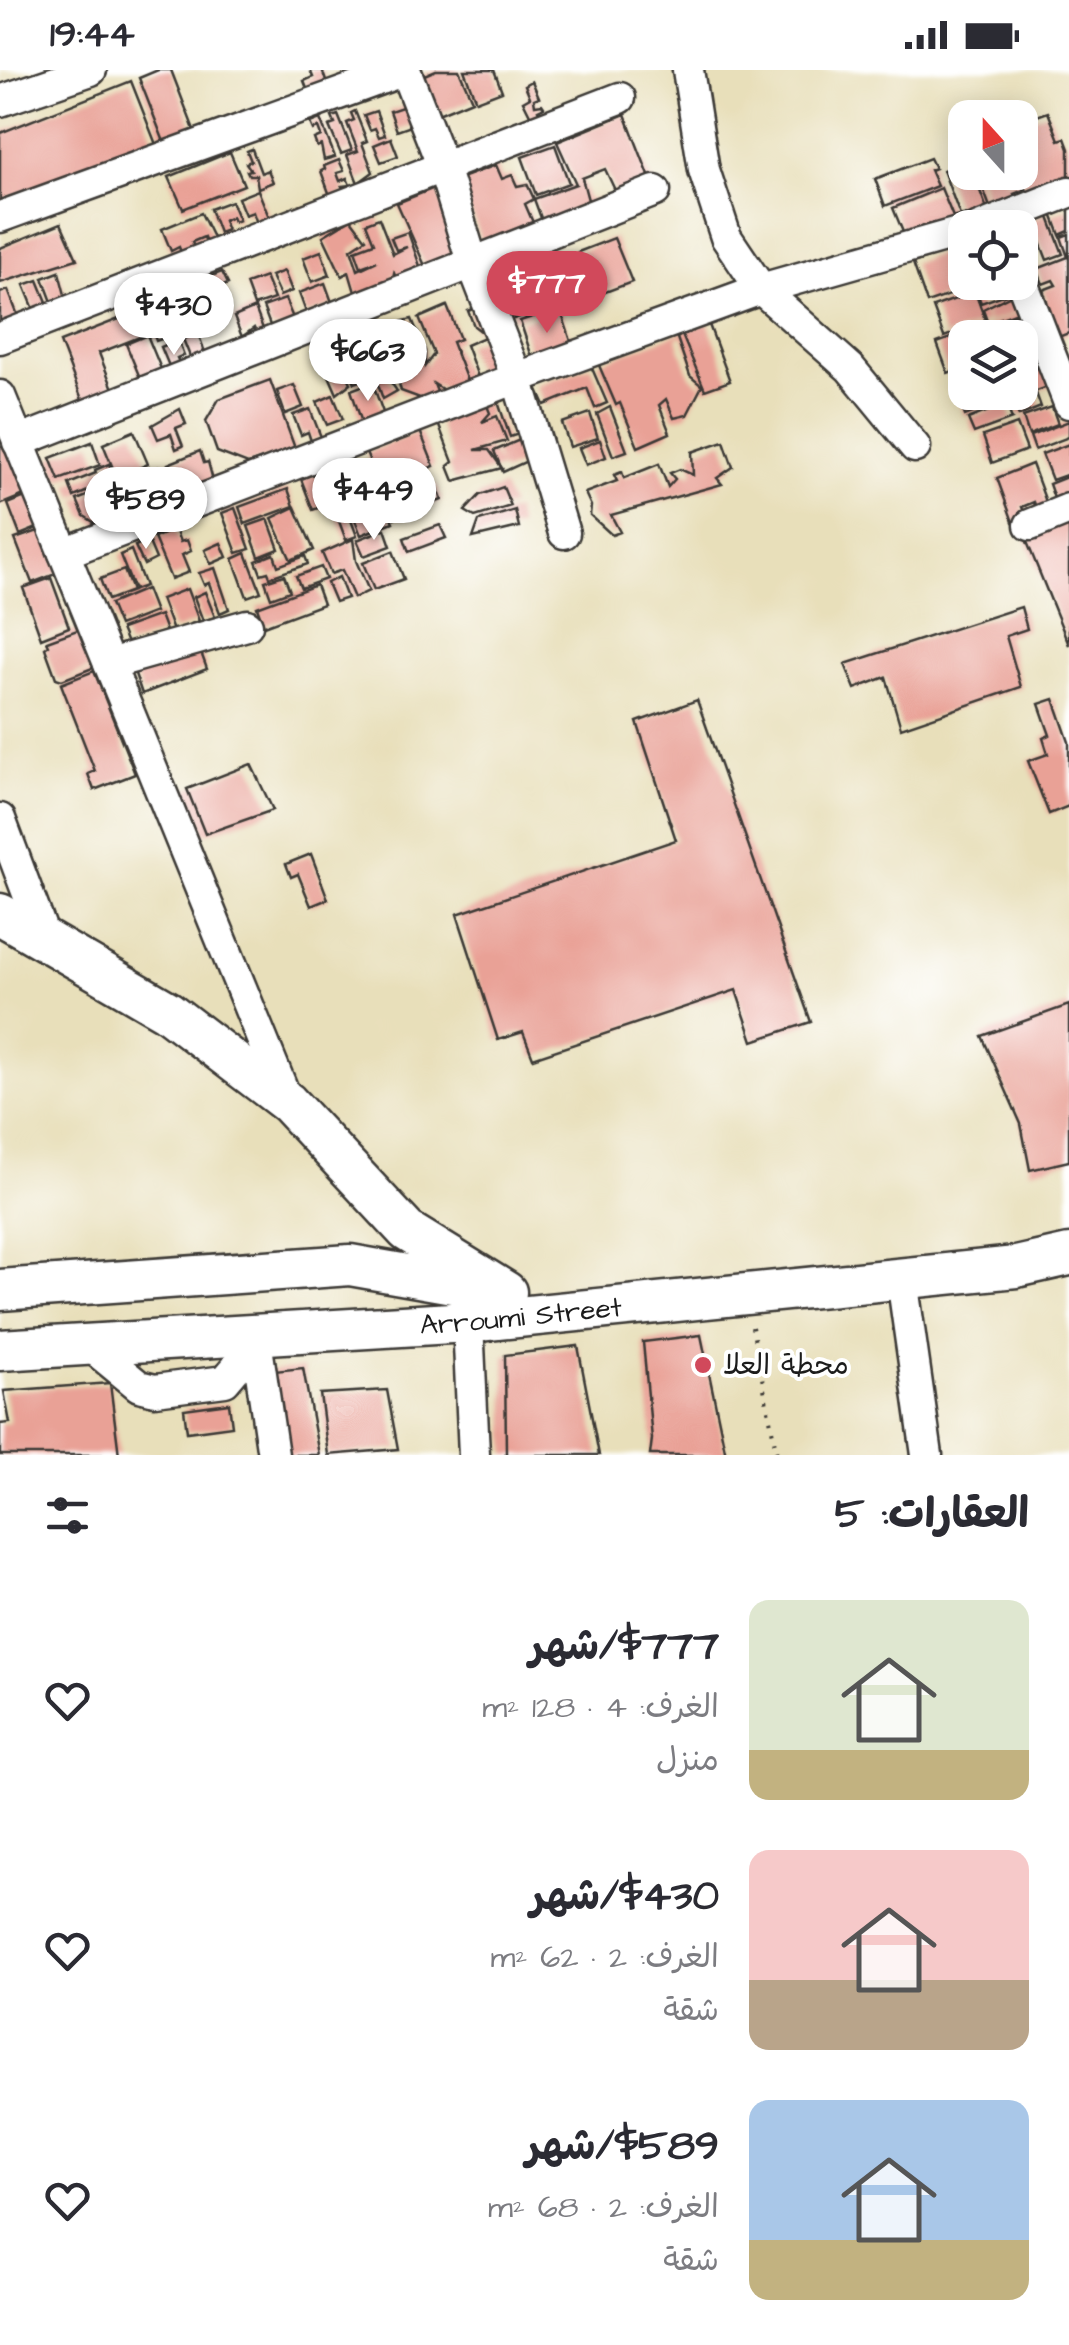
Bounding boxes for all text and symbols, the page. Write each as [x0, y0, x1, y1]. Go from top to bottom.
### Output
text: 19:44 [50, 9, 135, 61]
north arrow [948, 100, 1038, 190]
map controls [948, 100, 1038, 410]
button: locate [948, 210, 1038, 300]
pin: $777 [488, 251, 606, 336]
text: $777 [509, 261, 585, 306]
pin: $430 [115, 273, 233, 358]
text: $430 [136, 283, 212, 328]
pin: $663 [309, 319, 427, 404]
button: layers [948, 320, 1038, 410]
text: $663 [331, 329, 405, 374]
pin: $449 [315, 458, 433, 543]
pin: $589 [87, 467, 205, 552]
text: $449 [334, 468, 414, 513]
text: $589 [106, 477, 186, 522]
street label: Arroumi Street [419, 1287, 624, 1344]
place label: محطة العلا [723, 1346, 849, 1385]
marker: محطة العلا [692, 1354, 714, 1376]
text: العقارات: 5 [835, 1486, 1029, 1544]
icon: filters [40, 1488, 95, 1543]
text: $777/شهر [529, 1618, 719, 1676]
icon: home [829, 1640, 949, 1760]
icon: heart [40, 1673, 95, 1728]
text: الغرف: 4 · 128 m² [482, 1685, 719, 1730]
text: منزل [656, 1738, 719, 1783]
text: $430/شهر [530, 1868, 719, 1926]
icon: home [829, 1890, 949, 2010]
icon: heart [40, 1923, 95, 1978]
text: الغرف: 2 · 62 m² [491, 1935, 719, 1980]
text: شقة [663, 1988, 719, 2033]
text: $589/شهر [526, 2118, 719, 2176]
icon: home [829, 2140, 949, 2260]
icon: heart [40, 2173, 95, 2228]
text: الغرف: 2 · 68 m² [488, 2185, 719, 2230]
text: شقة [663, 2238, 719, 2283]

